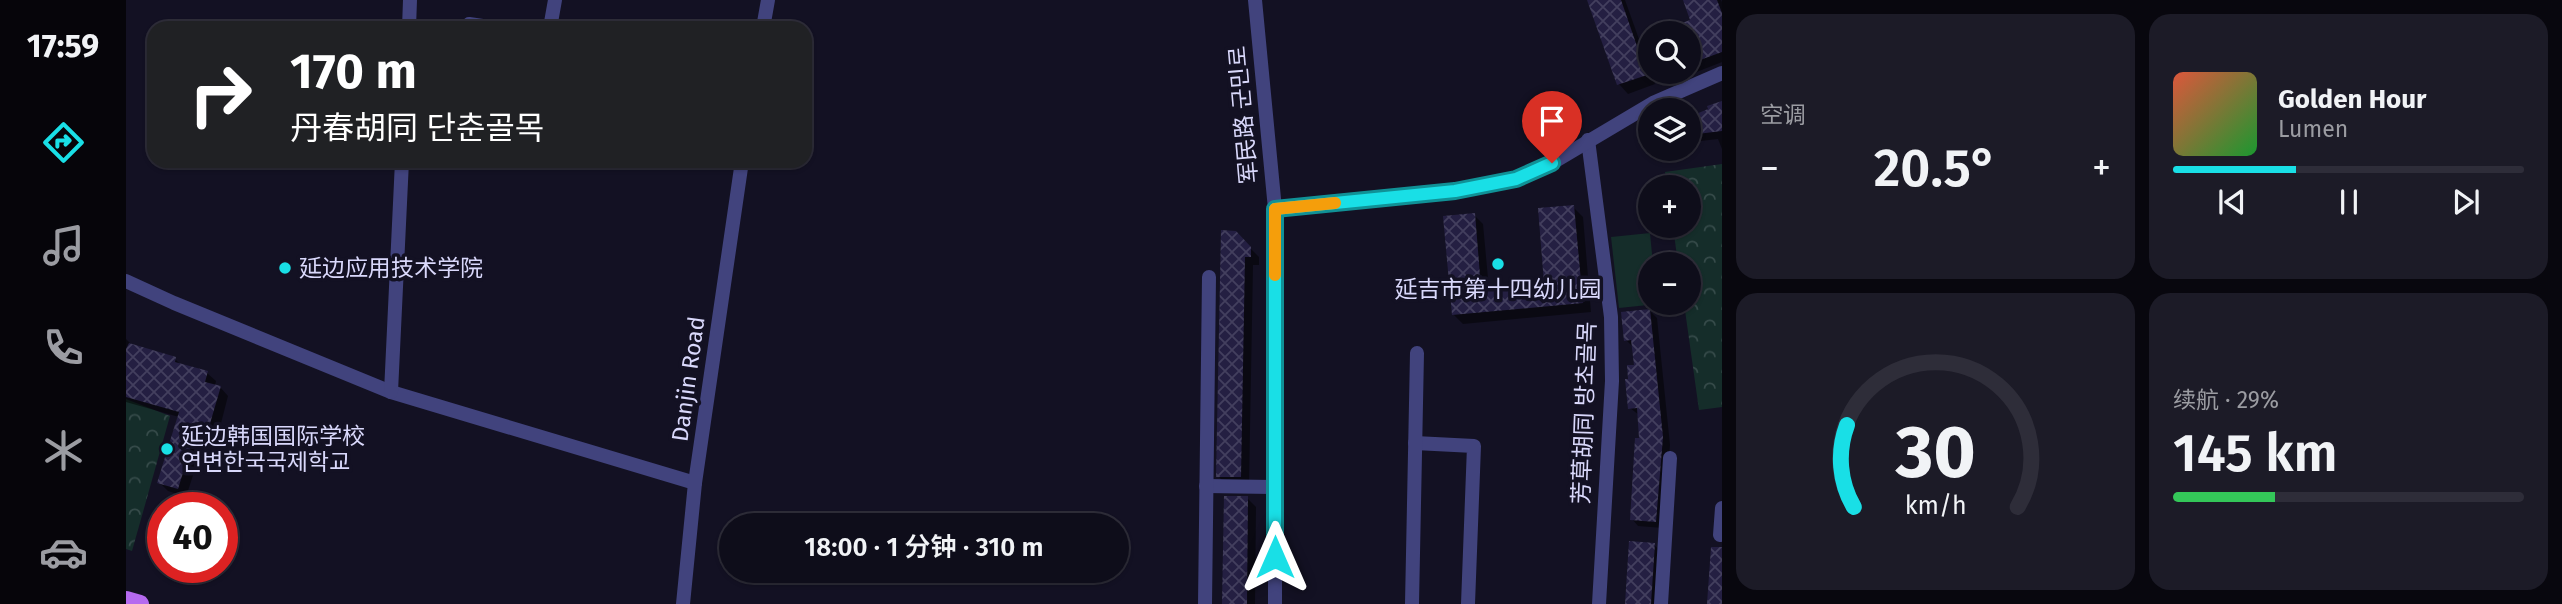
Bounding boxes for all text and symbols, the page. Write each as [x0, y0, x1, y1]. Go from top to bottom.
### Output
map controls [1638, 21, 1701, 315]
button: search [1638, 21, 1701, 84]
text: 17:59 [27, 27, 99, 65]
text: 170 m [290, 42, 417, 101]
street label: 军民路 군민로 [1223, 45, 1263, 185]
icon: right [175, 49, 266, 140]
text: Golden Hour [2278, 84, 2426, 115]
pin [1522, 91, 1582, 163]
button: layers [1638, 98, 1701, 161]
text: 空调 [1760, 101, 1806, 129]
icon: arrive [1533, 102, 1571, 140]
text: 丹春胡同 단춘골목 [290, 109, 544, 147]
text: Lumen [2278, 115, 2348, 143]
icon: directions [39, 118, 88, 167]
text: 20.5° [1874, 137, 1997, 200]
text: − [1760, 145, 1779, 191]
text: + [2092, 145, 2111, 191]
button: + [1638, 175, 1701, 238]
icon: previous [2213, 183, 2251, 221]
icon: pause [2330, 183, 2368, 221]
icon: next [2447, 183, 2485, 221]
icon: music [39, 221, 88, 270]
button: − [1638, 252, 1701, 315]
place label: 延边应用技术学院 [299, 254, 483, 282]
marker: 延吉市第十四幼儿园 [1490, 256, 1506, 272]
marker: 延边应用技术学院 [277, 260, 293, 276]
place label: 延吉市第十四幼儿园 [1395, 275, 1602, 303]
street label: Danjin Road [665, 315, 711, 443]
street label: 芳草胡同 방초골목 [1567, 321, 1601, 505]
icon: phone [39, 323, 88, 372]
text: 续航 · 29% [2173, 386, 2279, 414]
text: 30 [1894, 410, 1976, 497]
place label: 延边韩国国际学校 연변한국국제학교 [181, 422, 365, 476]
text: 145 km [2173, 422, 2338, 485]
icon: climate [39, 426, 88, 475]
marker: 延边韩国国际学校 연변한국국제학교 [159, 441, 175, 457]
text: km/h [1905, 491, 1966, 521]
speed limit sign: 40 [147, 492, 238, 583]
position arrow [1238, 520, 1312, 594]
icon: car [39, 528, 88, 577]
text: 18:00 · 1 分钟 · 310 m [804, 532, 1044, 563]

